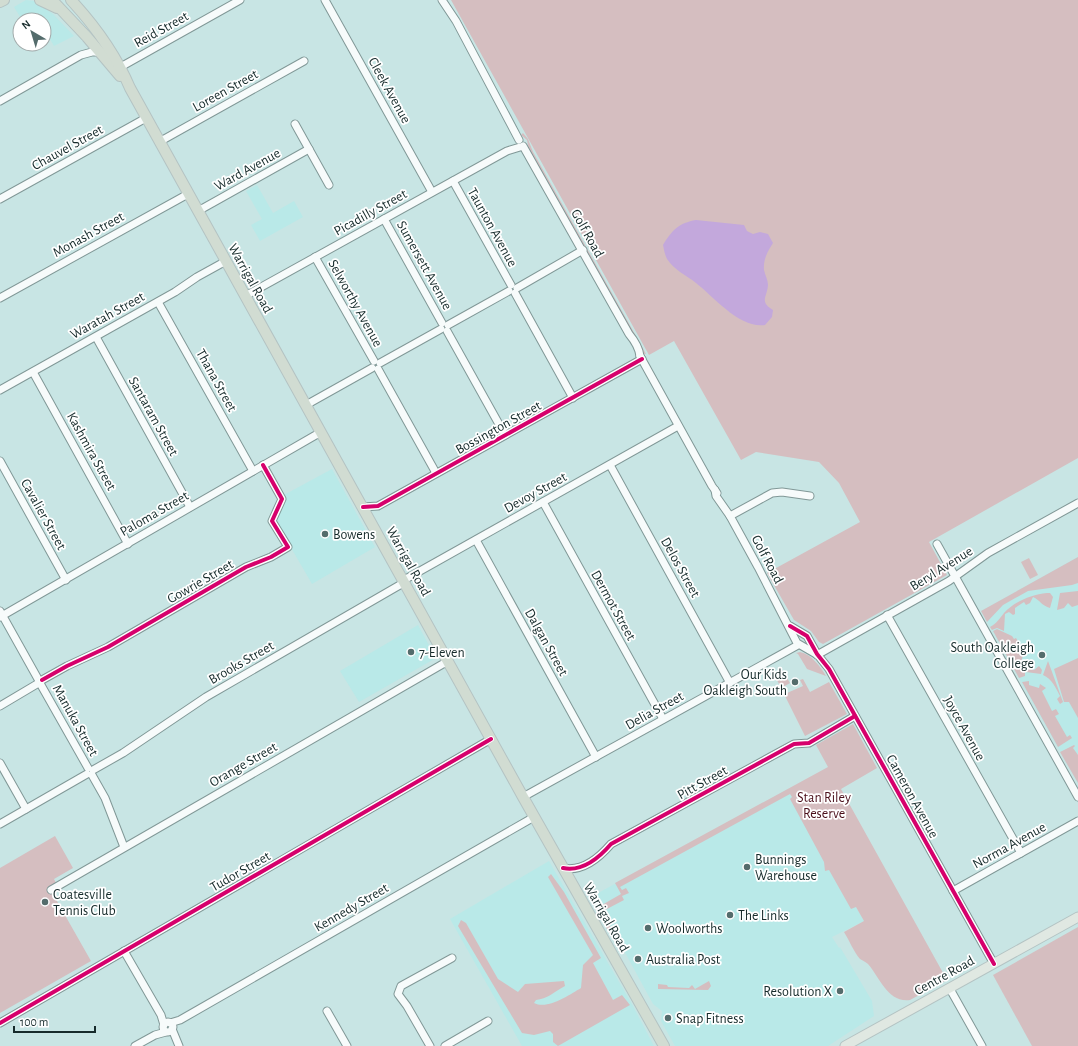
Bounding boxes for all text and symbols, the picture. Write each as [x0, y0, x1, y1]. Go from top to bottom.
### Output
street label: Reid Street [132, 9, 191, 50]
north arrow [12, 12, 52, 52]
text: N [20, 18, 33, 31]
street label: Cleek Avenue [365, 55, 413, 126]
street label: Loreen Street [190, 67, 261, 115]
street label: Chauvel Street [30, 122, 106, 173]
street label: Ward Avenue [212, 146, 283, 194]
street label: Taunton Avenue [465, 186, 520, 269]
street label: Picadilly Street [332, 187, 410, 239]
street label: Golf Road [568, 207, 606, 260]
street label: Monash Street [51, 209, 127, 260]
street label: Sumersett Avenue [394, 219, 454, 312]
street label: Warrigal Road [225, 241, 275, 316]
street label: Selworthy Avenue [325, 258, 385, 349]
street label: Waratah Street [68, 290, 147, 342]
street label: Thana Street [193, 347, 239, 415]
street label: Santaram Street [126, 375, 181, 459]
street label: Bossington Street [453, 398, 544, 457]
street label: Kashmira Street [64, 410, 119, 493]
street label: Devoy Street [502, 470, 570, 516]
street label: Cavalier Street [18, 477, 69, 553]
street label: Paloma Street [118, 488, 192, 539]
street label: Warrigal Road [383, 524, 433, 599]
place label: Bowens [333, 528, 375, 542]
marker: Bowens [320, 529, 330, 539]
street label: Golf Road [749, 533, 786, 586]
street label: Delos Street [658, 535, 703, 600]
street label: Beryl Avenue [908, 544, 975, 594]
street label: Gowrie Street [165, 557, 236, 606]
street label: Dermot Street [588, 568, 638, 643]
street label: Dalgan Street [522, 607, 571, 679]
street label: Brooks Street [207, 638, 277, 687]
place label: South Oakleigh College [950, 641, 1034, 671]
place label: 7-Eleven [419, 646, 465, 660]
marker: 7-Eleven [406, 647, 416, 657]
marker: South Oakleigh College [1037, 650, 1047, 660]
place label: Our Kids Oakleigh South [703, 668, 787, 698]
marker: Our Kids Oakleigh South [790, 677, 800, 687]
street label: Manuka Street [50, 682, 101, 759]
street label: Delia Street [623, 689, 686, 733]
street label: Joyce Avenue [941, 694, 988, 763]
street label: Orange Street [207, 740, 280, 790]
street label: Cameron Avenue [883, 752, 941, 840]
street label: Pitt Street [675, 763, 730, 802]
park label: Stan Riley Reserve [797, 791, 851, 821]
street label: Norma Avenue [971, 820, 1048, 872]
street label: Tudor Street [208, 849, 273, 895]
place label: Bunnings Warehouse [755, 853, 817, 883]
marker: Bunnings Warehouse [742, 862, 752, 872]
street label: Kennedy Street [312, 881, 391, 935]
street label: Warrigal Road [581, 881, 632, 954]
place label: Coatesville Tennis Club [53, 888, 116, 918]
marker: Coatesville Tennis Club [40, 897, 50, 907]
place label: The Links [738, 909, 789, 923]
marker: The Links [725, 910, 735, 920]
place label: Woolworths [656, 922, 723, 936]
marker: Woolworths [643, 923, 653, 933]
place label: Australia Post [646, 953, 721, 967]
marker: Australia Post [633, 954, 643, 964]
street label: Centre Road [912, 954, 977, 998]
place label: Resolution X [763, 985, 832, 999]
marker: Resolution X [835, 986, 845, 996]
scale bar [14, 1008, 95, 1034]
place label: Snap Fitness [676, 1012, 744, 1026]
marker: Snap Fitness [663, 1013, 673, 1023]
text: 100 m [20, 1016, 48, 1028]

